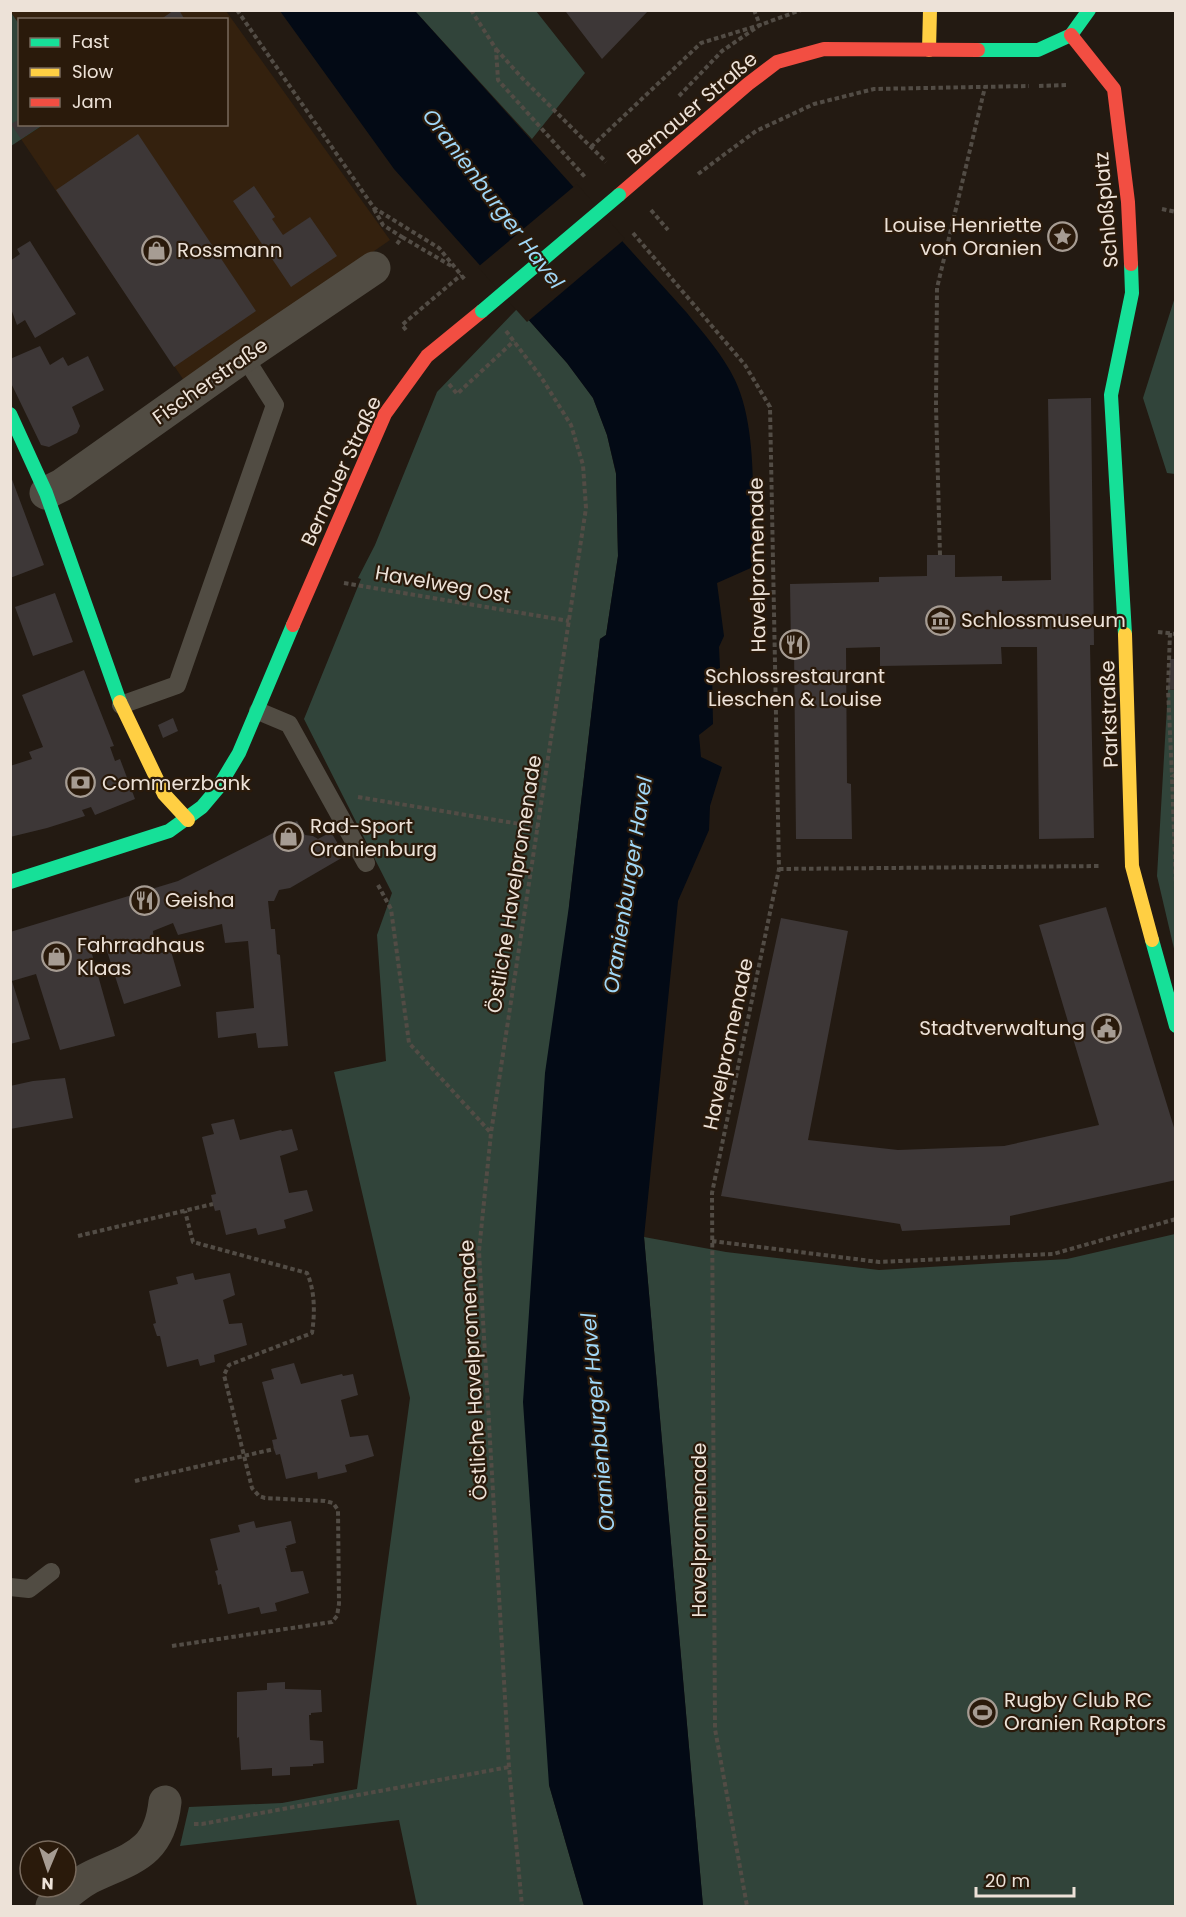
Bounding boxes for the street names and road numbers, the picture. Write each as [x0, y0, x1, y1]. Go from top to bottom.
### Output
street label: Bernauer Straße [621, 45, 763, 171]
street label: Schloßplatz [1087, 151, 1125, 269]
street label: Fischerstraße [147, 331, 273, 431]
street label: Bernauer Straße [294, 391, 388, 551]
street label: Havelpromenade [741, 477, 773, 653]
street label: Havelweg Ost [373, 558, 513, 610]
street label: Parkstraße [1093, 660, 1125, 768]
street label: Östliche Havelpromenade [480, 753, 548, 1015]
street label: Havelpromenade [696, 956, 760, 1132]
street label: Östliche Havelpromenade [452, 1239, 494, 1501]
street label: Havelpromenade [685, 1443, 713, 1617]

